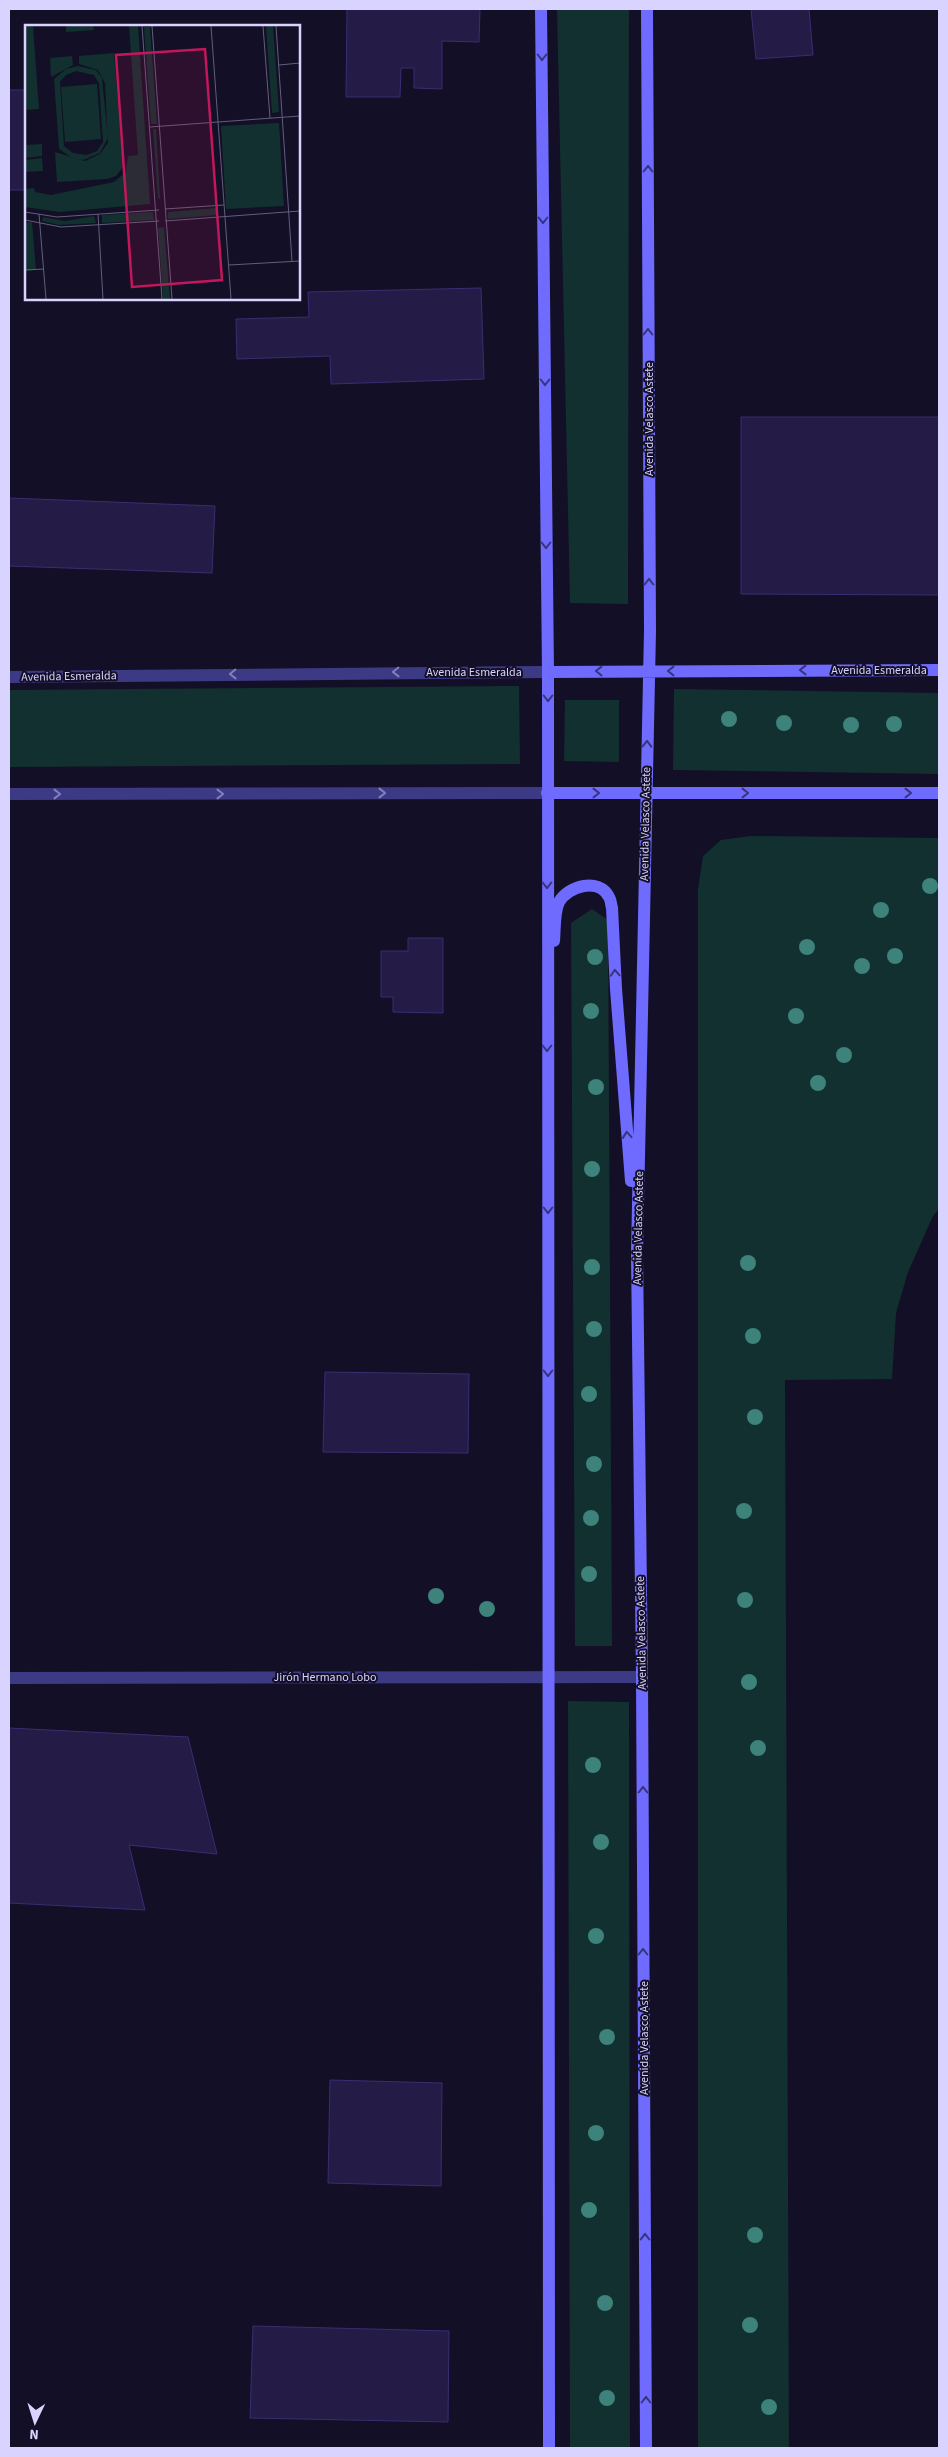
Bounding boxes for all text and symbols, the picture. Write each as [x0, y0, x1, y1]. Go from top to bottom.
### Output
inset map [25, 25, 300, 300]
one-way arrow [537, 54, 547, 62]
one-way arrow [643, 165, 653, 173]
one-way arrow [538, 216, 548, 224]
one-way arrow [643, 328, 653, 336]
street label: Avenida Velasco Astete [641, 362, 658, 476]
one-way arrow [539, 379, 550, 387]
one-way arrow [541, 542, 551, 549]
one-way arrow [644, 578, 654, 586]
street label: Avenida Esmeralda [831, 662, 927, 679]
street label: Avenida Esmeralda [426, 664, 522, 681]
one-way arrow [799, 665, 807, 676]
one-way arrow [594, 666, 602, 677]
one-way arrow [667, 666, 675, 676]
street label: Avenida Esmeralda [21, 667, 117, 686]
one-way arrow [392, 667, 400, 677]
one-way arrow [229, 669, 237, 679]
one-way arrow [543, 694, 553, 702]
one-way arrow [641, 740, 652, 748]
street label: Avenida Velasco Astete [636, 767, 655, 881]
one-way arrow [379, 788, 387, 798]
one-way arrow [592, 788, 600, 798]
one-way arrow [742, 788, 750, 798]
one-way arrow [904, 788, 912, 798]
one-way arrow [54, 789, 62, 799]
one-way arrow [216, 789, 224, 799]
one-way arrow [542, 882, 552, 889]
one-way arrow [610, 969, 620, 976]
one-way arrow [542, 1044, 552, 1052]
one-way arrow [622, 1131, 633, 1139]
street label: Avenida Velasco Astete [629, 1171, 648, 1285]
one-way arrow [542, 1206, 553, 1214]
one-way arrow [543, 1369, 553, 1377]
street label: Avenida Velasco Astete [632, 1576, 651, 1690]
street label: Jirón Hermano Lobo [274, 1669, 376, 1686]
one-way arrow [638, 1785, 648, 1793]
one-way arrow [638, 1948, 649, 1956]
street label: Avenida Velasco Astete [636, 1981, 653, 2095]
one-way arrow [640, 2233, 650, 2240]
one-way arrow [641, 2395, 651, 2403]
north arrow [10, 2397, 60, 2447]
text: N [29, 2424, 40, 2444]

